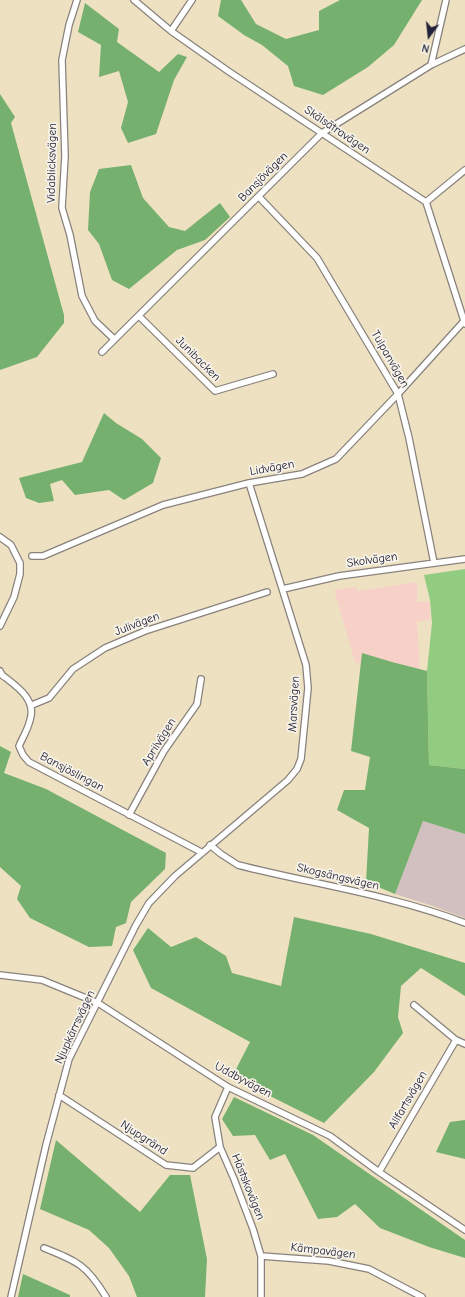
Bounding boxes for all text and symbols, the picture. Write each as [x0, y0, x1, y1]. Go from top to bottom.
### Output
north arrow [409, 16, 449, 56]
text: N [421, 41, 431, 55]
street label: Skälsätravägen [301, 103, 373, 157]
street label: Vidablicksvägen [44, 123, 60, 203]
street label: Bansjövägen [235, 149, 291, 205]
street label: Tulpanvägen [368, 328, 412, 390]
street label: Junibacken [173, 334, 223, 384]
street label: Lidvägen [249, 457, 295, 479]
street label: Skolvägen [346, 549, 398, 571]
street label: Julivägen [113, 609, 161, 639]
street label: Marsvägen [285, 676, 303, 732]
street label: Aprilvägen [139, 716, 179, 768]
street label: Bansjöslingan [37, 749, 107, 795]
street label: Skogsängsvägen [295, 861, 381, 893]
street label: Njupkärrsvägen [52, 988, 98, 1066]
street label: Uddbyvägen [212, 1059, 274, 1101]
street label: Allfartsvägen [386, 1068, 430, 1132]
street label: Njupgränd [118, 1117, 170, 1159]
street label: Hästskovägen [228, 1152, 268, 1222]
street label: Kämpavägen [290, 1240, 356, 1262]

